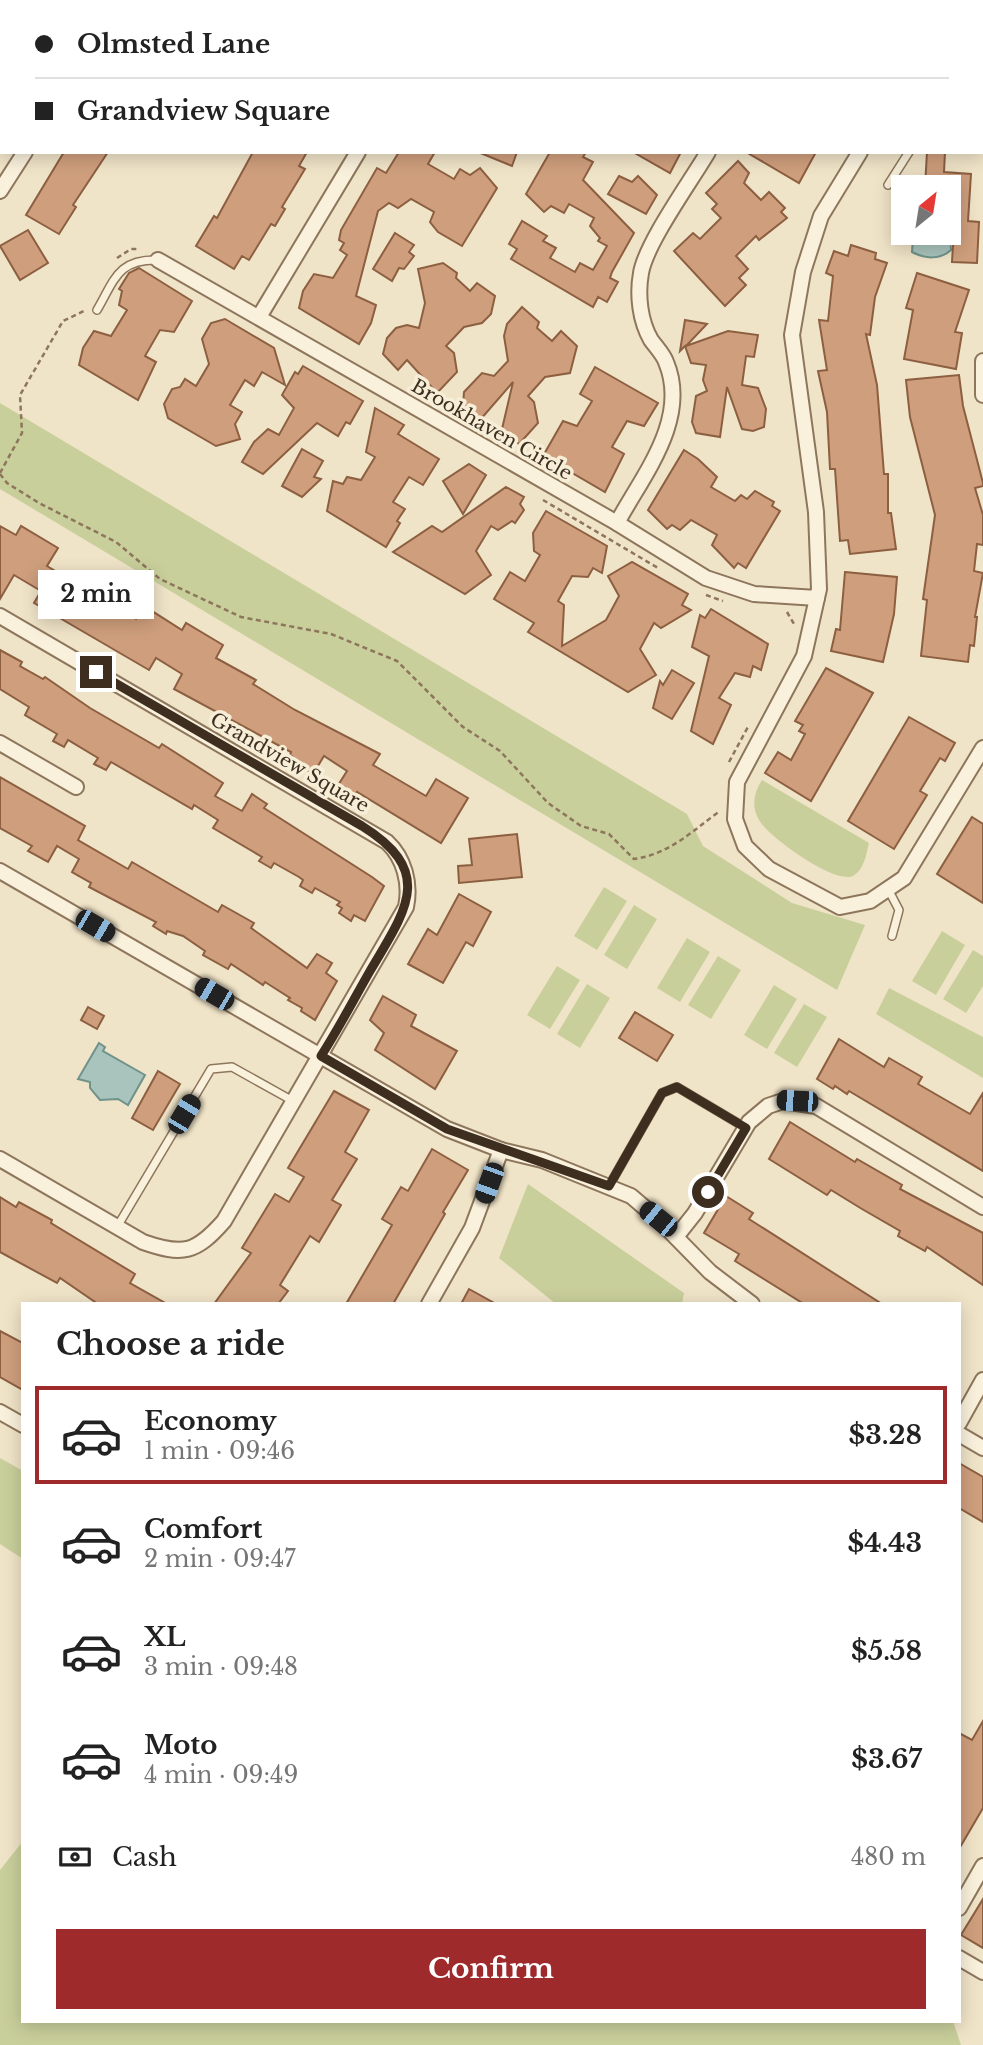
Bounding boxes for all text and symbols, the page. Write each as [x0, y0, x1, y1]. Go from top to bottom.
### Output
text: Olmsted Lane [77, 28, 270, 60]
text: Grandview Square [77, 95, 330, 127]
north arrow [891, 175, 961, 245]
map controls [891, 175, 961, 245]
street label: Brookhaven Circle [407, 374, 576, 485]
callout: 2 min [38, 570, 154, 620]
text: 2 min [60, 580, 132, 608]
route end [80, 656, 112, 688]
street label: Grandview Square [206, 708, 373, 817]
car [72, 906, 119, 946]
car [191, 974, 238, 1014]
car [776, 1089, 819, 1113]
car [165, 1091, 204, 1137]
car [472, 1160, 507, 1206]
route start [692, 1176, 724, 1208]
car [636, 1198, 681, 1240]
text: Choose a ride [56, 1324, 285, 1364]
icon: car [60, 1404, 123, 1467]
text: Economy [144, 1405, 277, 1437]
text: $3.28 [848, 1419, 922, 1451]
text: 1 min · 09:46 [144, 1437, 295, 1465]
icon: car [60, 1512, 123, 1575]
text: Comfort [144, 1513, 262, 1545]
text: $4.43 [847, 1527, 922, 1559]
text: 2 min · 09:47 [144, 1545, 296, 1573]
icon: car [60, 1620, 123, 1683]
text: XL [144, 1621, 186, 1653]
text: $5.58 [851, 1635, 922, 1667]
text: 3 min · 09:48 [144, 1653, 298, 1681]
icon: car [60, 1728, 123, 1791]
text: Moto [144, 1729, 217, 1761]
text: $3.67 [851, 1743, 922, 1775]
text: 4 min · 09:49 [144, 1761, 298, 1789]
icon: cash [56, 1838, 94, 1876]
text: Cash [112, 1841, 177, 1873]
text: 480 m [851, 1843, 926, 1871]
button: Confirm [56, 1929, 926, 2009]

